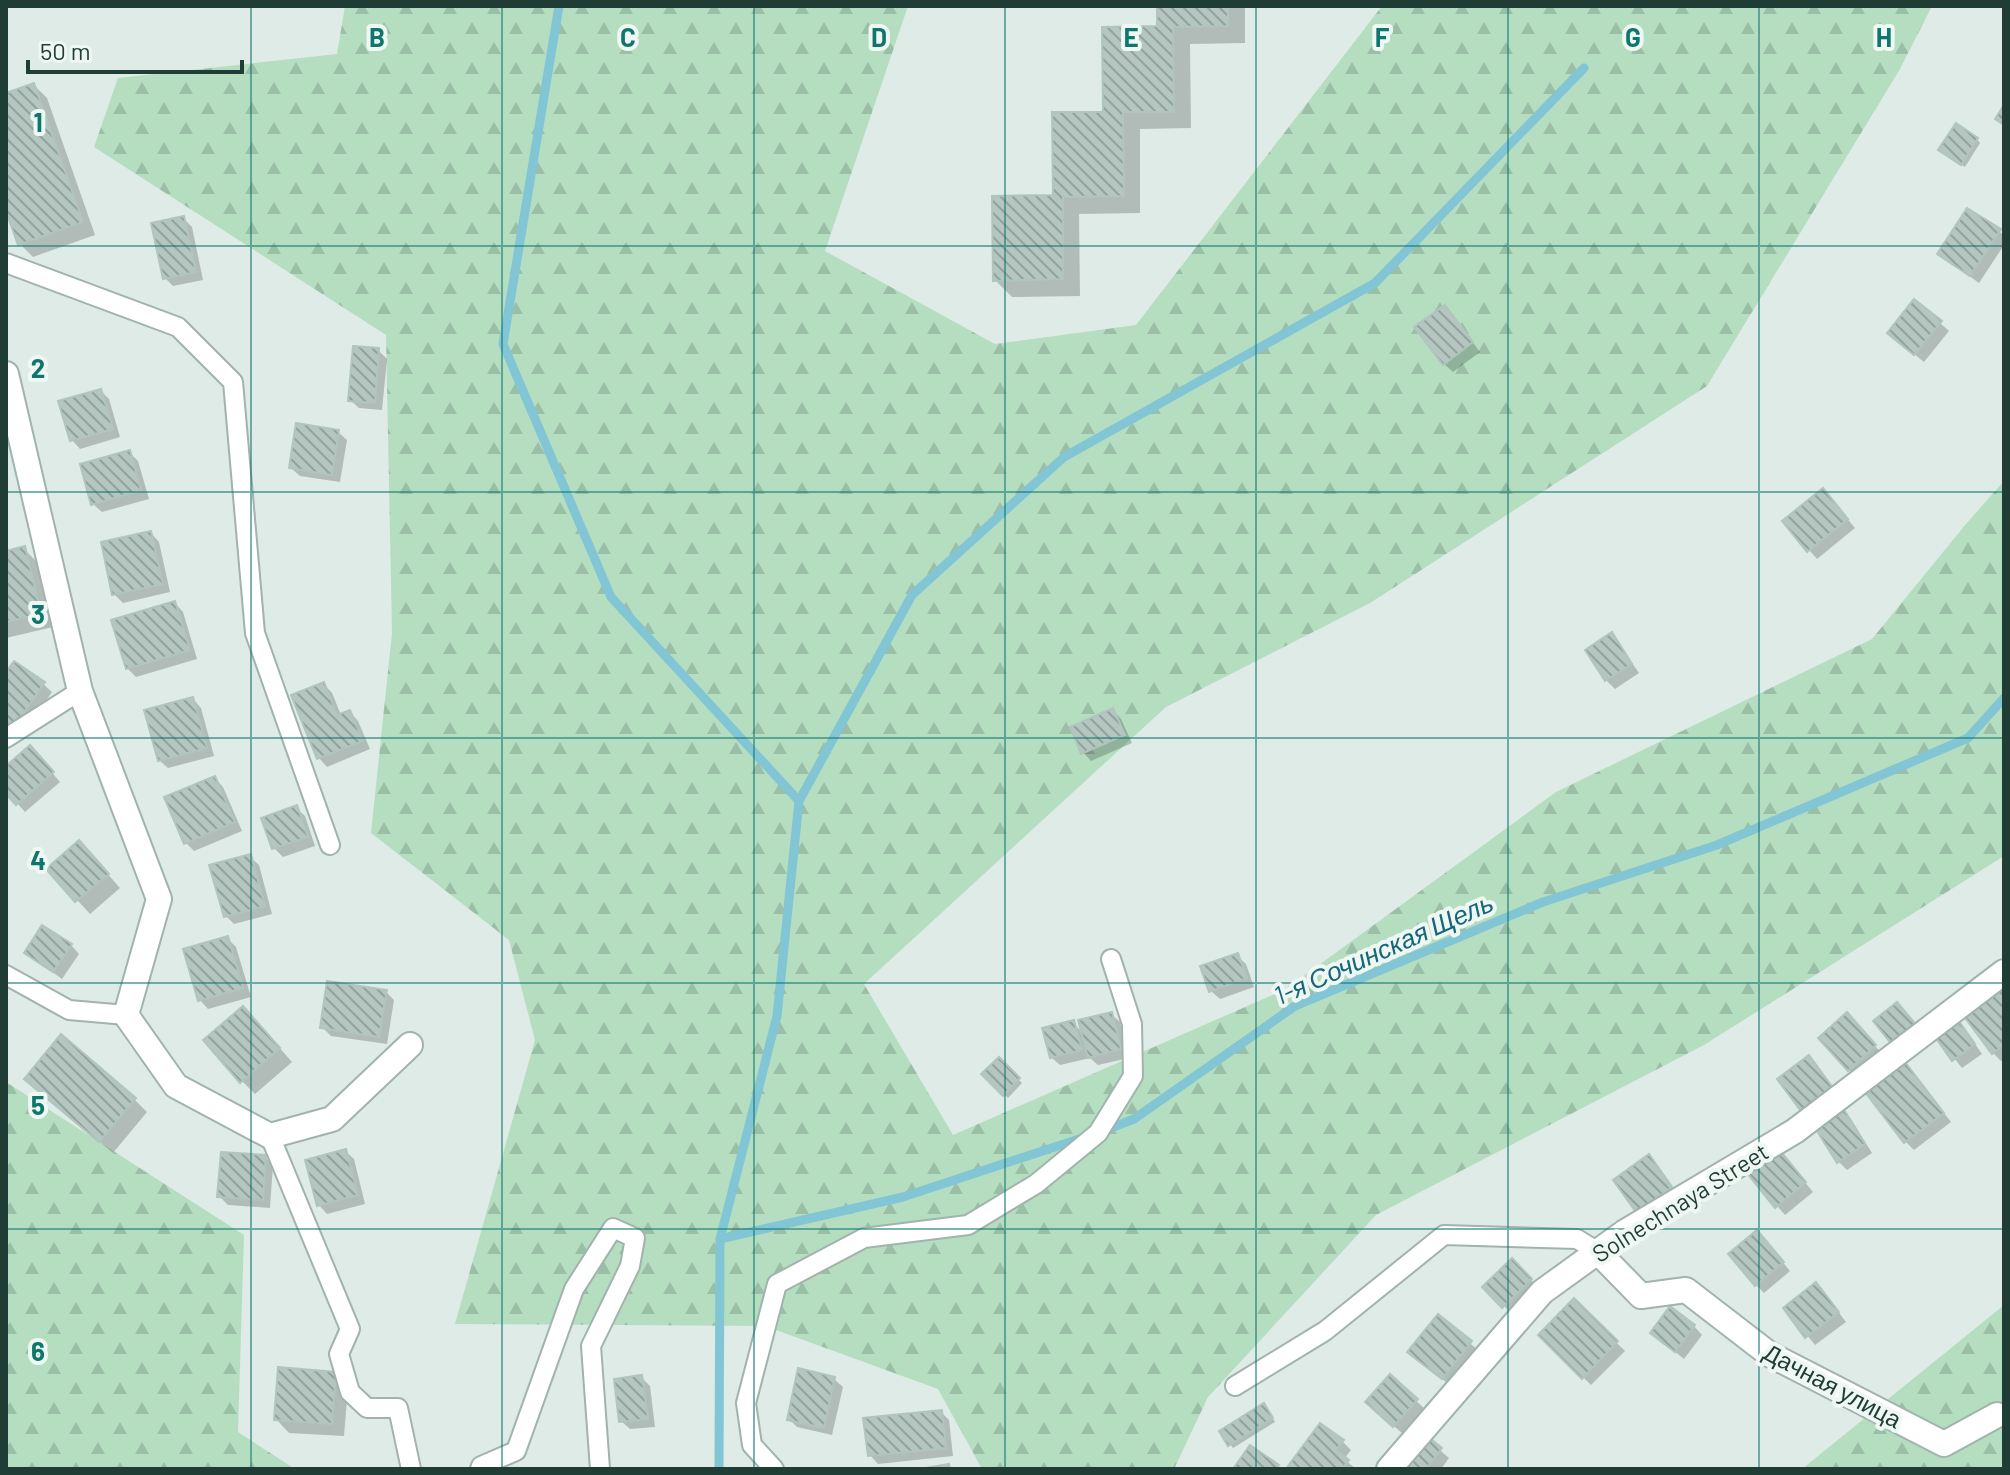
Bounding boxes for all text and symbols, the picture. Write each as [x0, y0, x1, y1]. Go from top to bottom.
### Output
text: B [369, 21, 385, 52]
text: C [620, 21, 636, 52]
text: D [871, 21, 887, 52]
text: E [1123, 21, 1139, 52]
text: F [1375, 21, 1390, 52]
text: G [1625, 21, 1641, 52]
text: H [1876, 21, 1892, 52]
scale bar [28, 24, 242, 74]
text: 50 m [40, 36, 91, 65]
text: 1 [33, 106, 43, 137]
text: 2 [31, 352, 45, 383]
text: 3 [31, 598, 45, 629]
text: 4 [30, 844, 46, 875]
water label: 1-я Сочинская Щель [1268, 886, 1498, 1010]
text: 5 [31, 1089, 45, 1120]
street label: Solnechnaya Street [1587, 1136, 1773, 1268]
text: 6 [31, 1335, 45, 1366]
street label: Дачная улица [1759, 1337, 1907, 1434]

